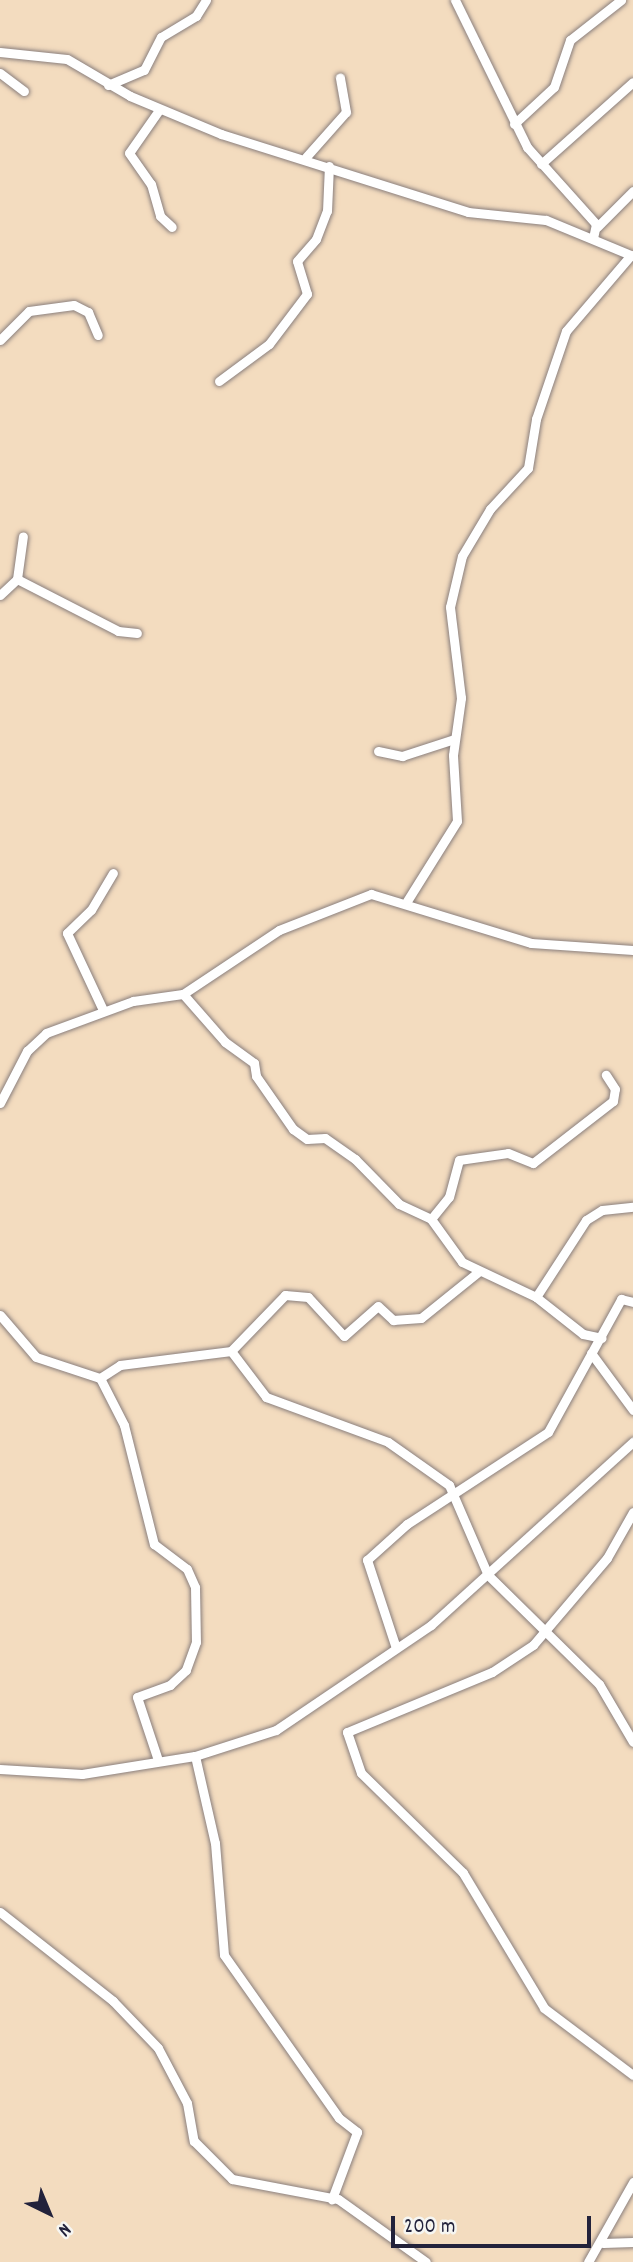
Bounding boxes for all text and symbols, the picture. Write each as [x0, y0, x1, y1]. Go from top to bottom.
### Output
north arrow [14, 2178, 84, 2248]
scale bar [395, 2202, 594, 2246]
text: 200 m [404, 2213, 455, 2243]
text: N [51, 2216, 76, 2242]

